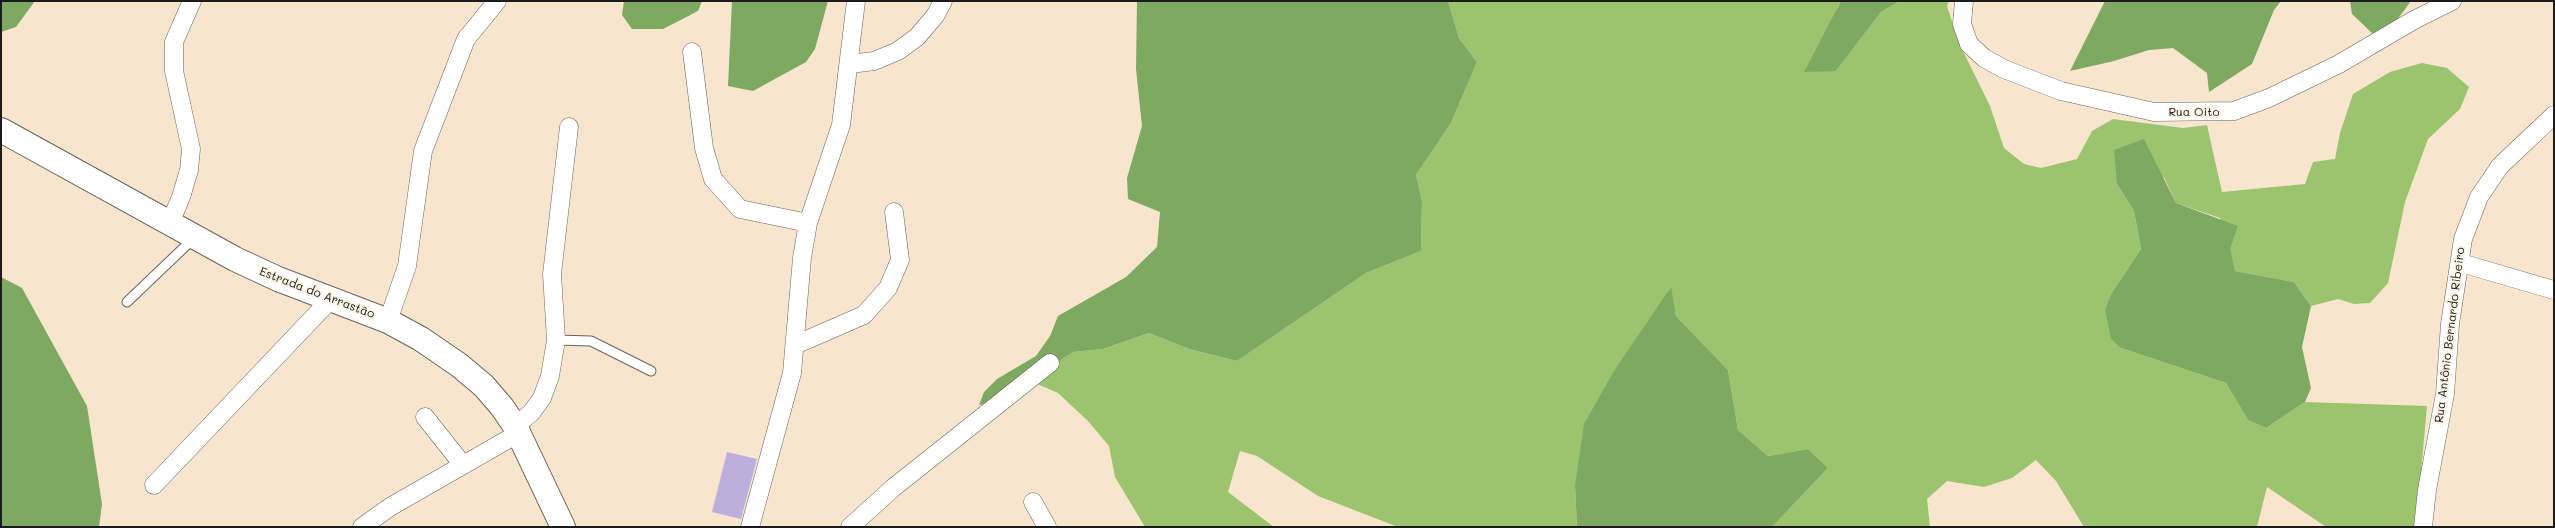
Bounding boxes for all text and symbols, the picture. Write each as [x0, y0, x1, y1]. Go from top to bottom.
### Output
street label: Rua Oito [2168, 105, 2220, 119]
street label: Rua Antônio Bernardo Ribeiro [2432, 246, 2468, 424]
street label: Estrada do Arrastão [257, 264, 377, 322]

